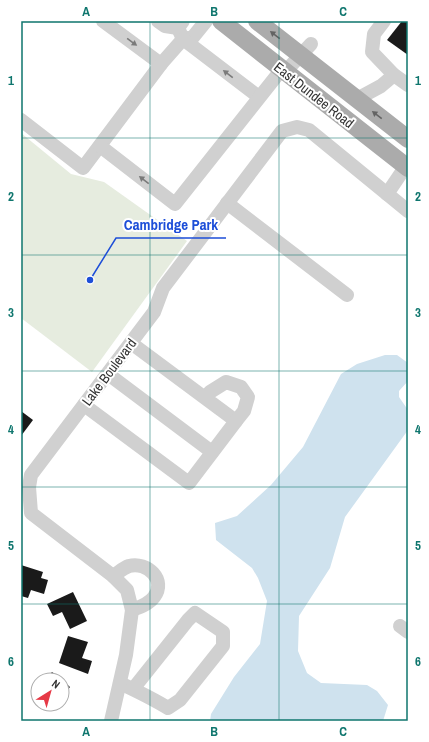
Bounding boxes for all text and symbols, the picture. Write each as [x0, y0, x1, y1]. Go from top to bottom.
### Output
text: A [82, 3, 90, 20]
text: B [210, 3, 218, 20]
text: C [339, 3, 347, 20]
one-way arrow [270, 31, 281, 39]
one-way arrow [127, 38, 137, 46]
street label: East Dundee Road [270, 58, 358, 132]
one-way arrow [223, 69, 234, 78]
text: 1 [8, 72, 14, 89]
text: 1 [415, 72, 421, 89]
one-way arrow [372, 111, 383, 119]
one-way arrow [139, 176, 150, 184]
text: 2 [8, 188, 14, 205]
text: 2 [415, 188, 421, 205]
callout: Cambridge Park [116, 211, 226, 238]
text: Cambridge Park [124, 214, 218, 235]
text: 3 [8, 304, 14, 321]
text: 3 [415, 304, 421, 321]
street label: Lake Boulevard [78, 335, 140, 409]
text: 4 [8, 421, 14, 438]
text: 4 [415, 421, 421, 438]
text: 5 [8, 537, 14, 554]
text: 5 [415, 537, 421, 554]
text: 6 [8, 653, 14, 670]
text: 6 [415, 653, 421, 670]
north arrow [30, 672, 70, 712]
text: N [49, 676, 63, 692]
text: A [82, 723, 90, 740]
text: B [210, 723, 218, 740]
text: C [339, 723, 347, 740]

